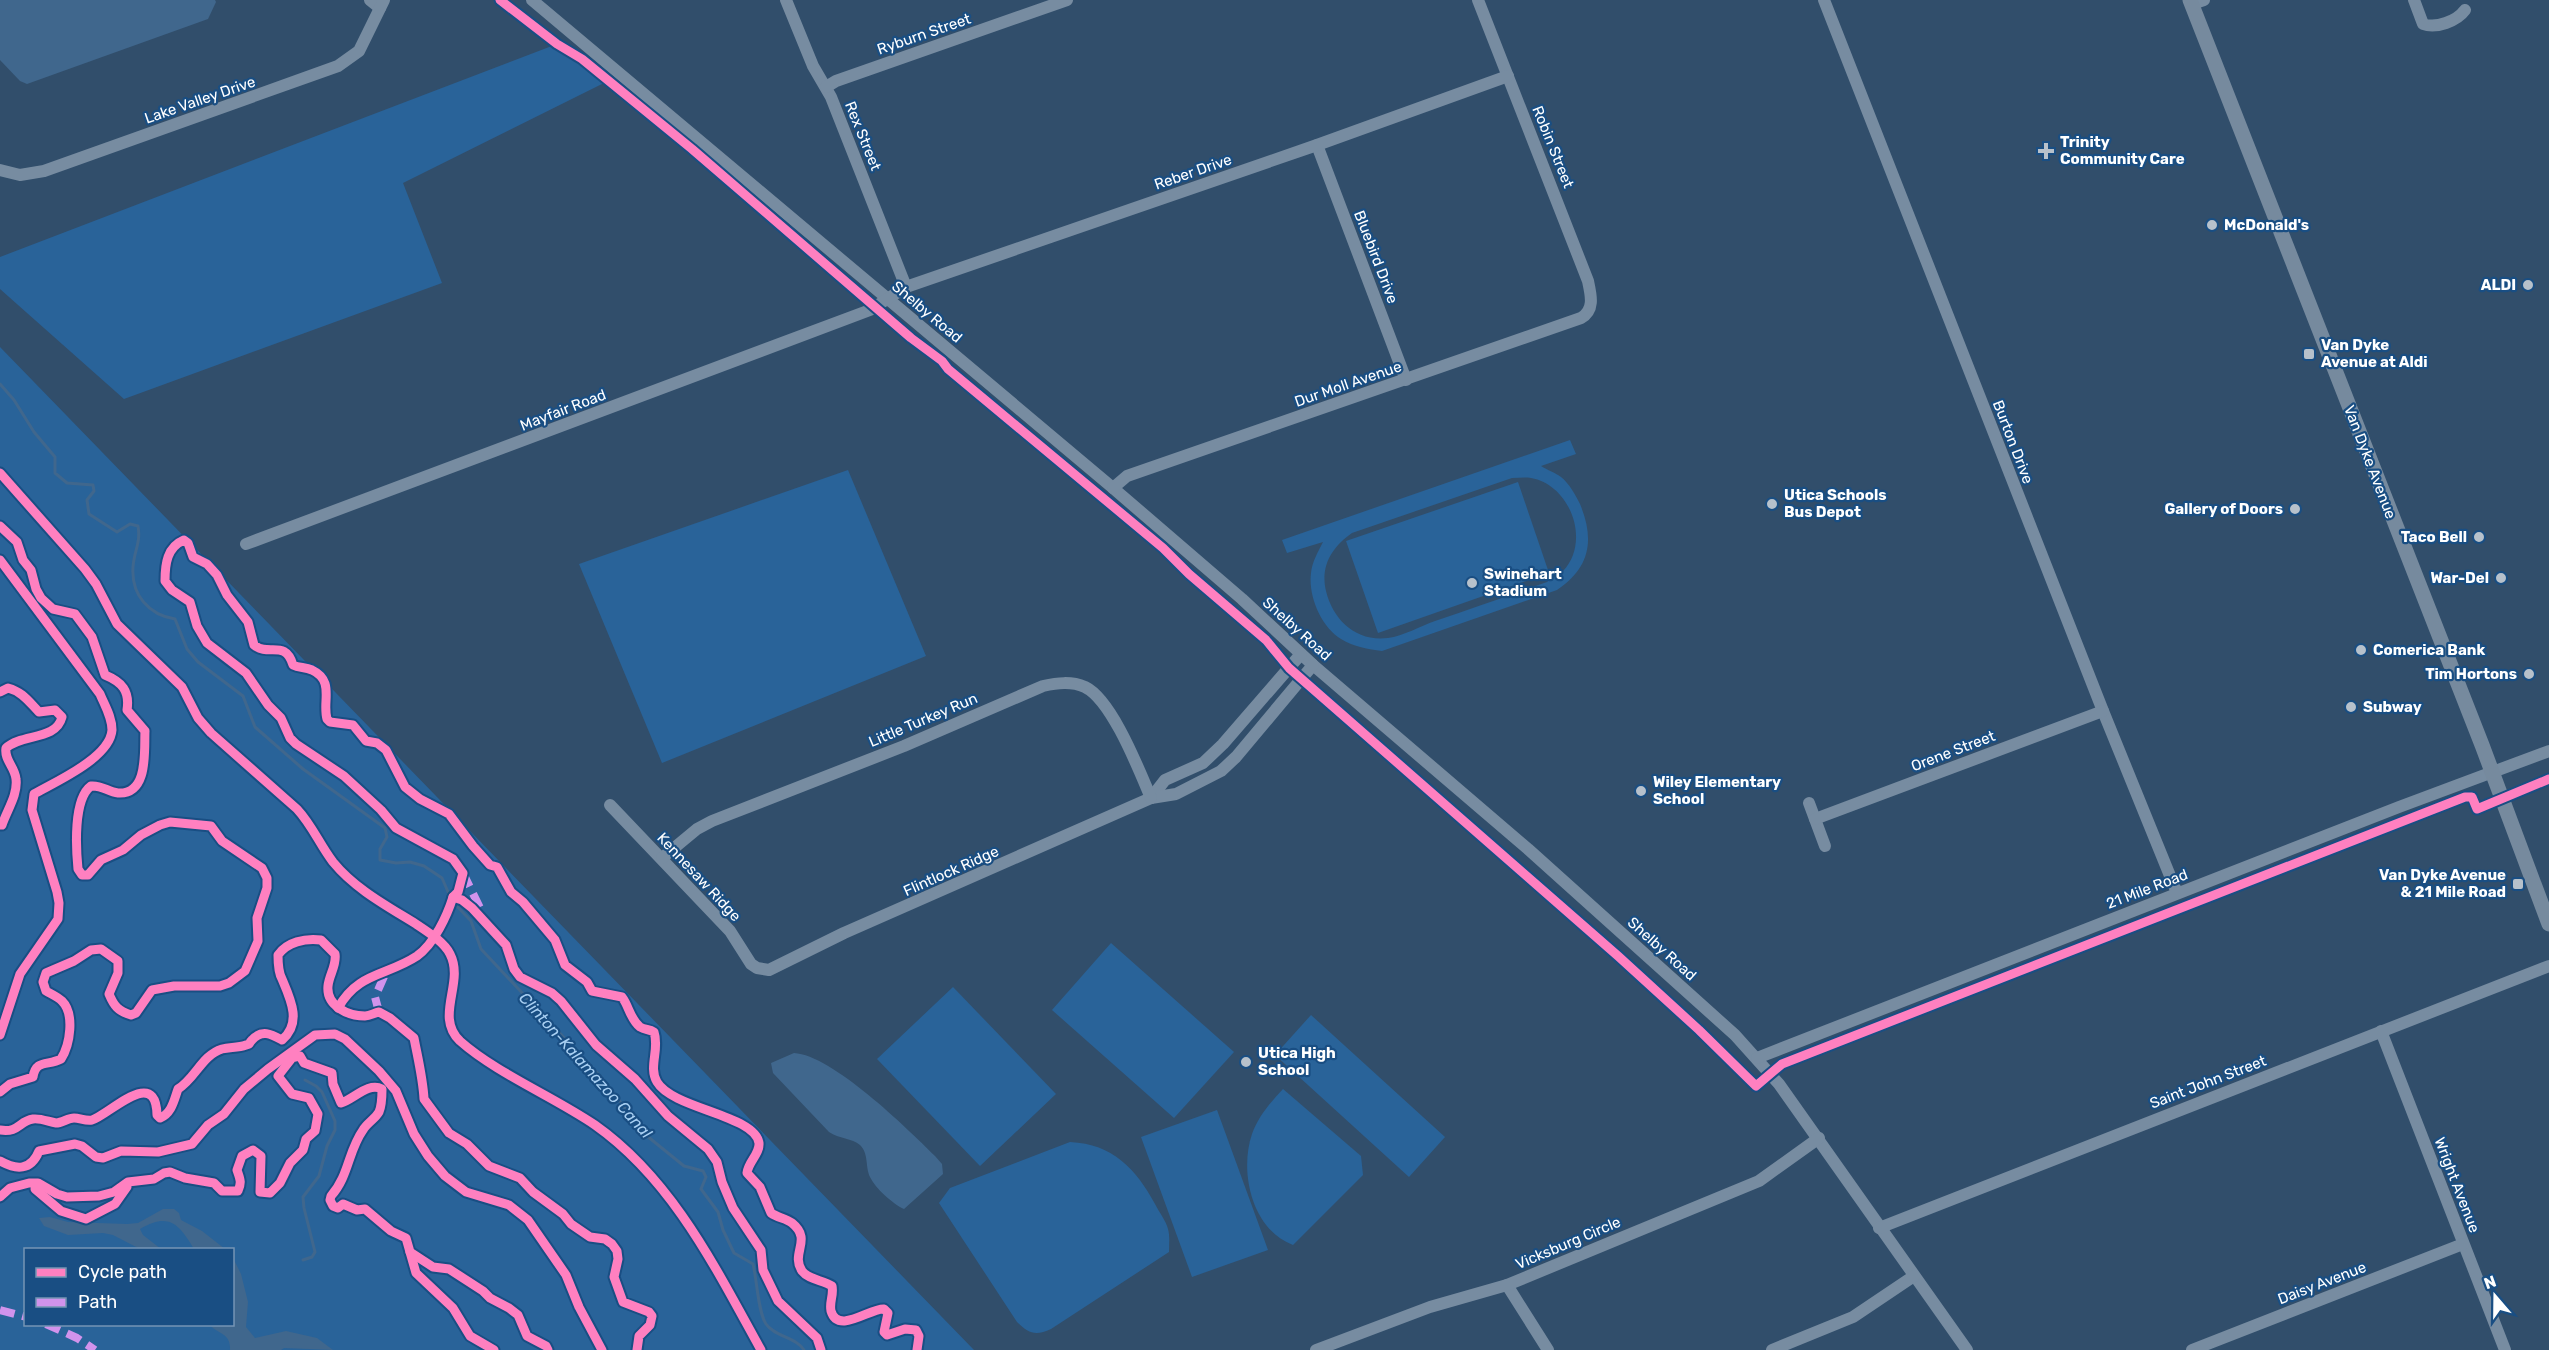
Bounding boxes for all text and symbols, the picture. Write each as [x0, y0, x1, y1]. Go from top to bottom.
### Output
street label: Ryburn Street [875, 10, 973, 58]
street label: Lake Valley Drive [142, 73, 258, 127]
street label: Rex Street [841, 99, 885, 173]
street label: Robin Street [1528, 103, 1578, 191]
place label: Trinity Community Care [2060, 133, 2185, 168]
marker: Trinity Community Care [2037, 142, 2055, 160]
street label: Reber Drive [1152, 150, 1234, 194]
street label: Bluebird Drive [1350, 208, 1402, 306]
place label: McDonald's [2224, 216, 2309, 234]
marker: McDonald's [2205, 218, 2219, 232]
place label: ALDI [2481, 276, 2516, 294]
street label: Shelby Road [888, 277, 966, 347]
marker: ALDI [2521, 278, 2535, 292]
place label: Van Dyke Avenue at Aldi [2321, 336, 2427, 371]
marker: Van Dyke Avenue at Aldi [2302, 347, 2316, 361]
street label: Dur Moll Avenue [1292, 357, 1404, 411]
street label: Mayfair Road [518, 385, 608, 435]
street label: Burton Drive [1989, 398, 2037, 486]
street label: Van Dyke Avenue [2340, 403, 2400, 521]
place label: Utica Schools Bus Depot [1784, 486, 1887, 521]
marker: Utica Schools Bus Depot [1765, 497, 1779, 511]
place label: Gallery of Doors [2164, 500, 2283, 518]
marker: Gallery of Doors [2288, 502, 2302, 516]
place label: Taco Bell [2401, 528, 2467, 546]
marker: Taco Bell [2472, 530, 2486, 544]
place label: Swinehart Stadium [1484, 565, 1562, 600]
place label: War-Del [2430, 569, 2489, 587]
marker: War-Del [2494, 571, 2508, 585]
marker: Swinehart Stadium [1465, 576, 1479, 590]
street label: Shelby Road [1259, 593, 1335, 665]
place label: Comerica Bank [2373, 641, 2485, 659]
marker: Comerica Bank [2354, 643, 2368, 657]
place label: Tim Hortons [2425, 665, 2517, 683]
marker: Tim Hortons [2522, 667, 2536, 681]
street label: Little Turkey Run [866, 689, 980, 751]
place label: Subway [2363, 698, 2422, 716]
marker: Subway [2344, 700, 2358, 714]
street label: Orene Street [1908, 727, 1998, 775]
place label: Wiley Elementary School [1653, 773, 1781, 808]
marker: Wiley Elementary School [1634, 784, 1648, 798]
street label: Kennesaw Ridge [653, 829, 745, 925]
street label: Flintlock Ridge [901, 842, 1001, 900]
street label: 21 Mile Road [2104, 865, 2190, 913]
place label: Van Dyke Avenue & 21 Mile Road [2379, 866, 2506, 901]
marker: Van Dyke Avenue & 21 Mile Road [2511, 877, 2525, 891]
street label: Shelby Road [1624, 913, 1700, 985]
water label: Clinton-Kalamazoo Canal [515, 989, 657, 1143]
place label: Utica High School [1258, 1044, 1336, 1079]
street label: Saint John Street [2147, 1051, 2269, 1112]
marker: Utica High School [1239, 1055, 1253, 1069]
street label: Wright Avenue [2431, 1135, 2483, 1235]
street label: Vicksburg Circle [1513, 1213, 1623, 1273]
legend [24, 1248, 234, 1326]
street label: Daisy Avenue [2275, 1258, 2369, 1308]
text: Cycle path [78, 1261, 167, 1283]
north arrow [2465, 1266, 2525, 1326]
text: N [2481, 1271, 2499, 1293]
text: Path [78, 1291, 117, 1313]

